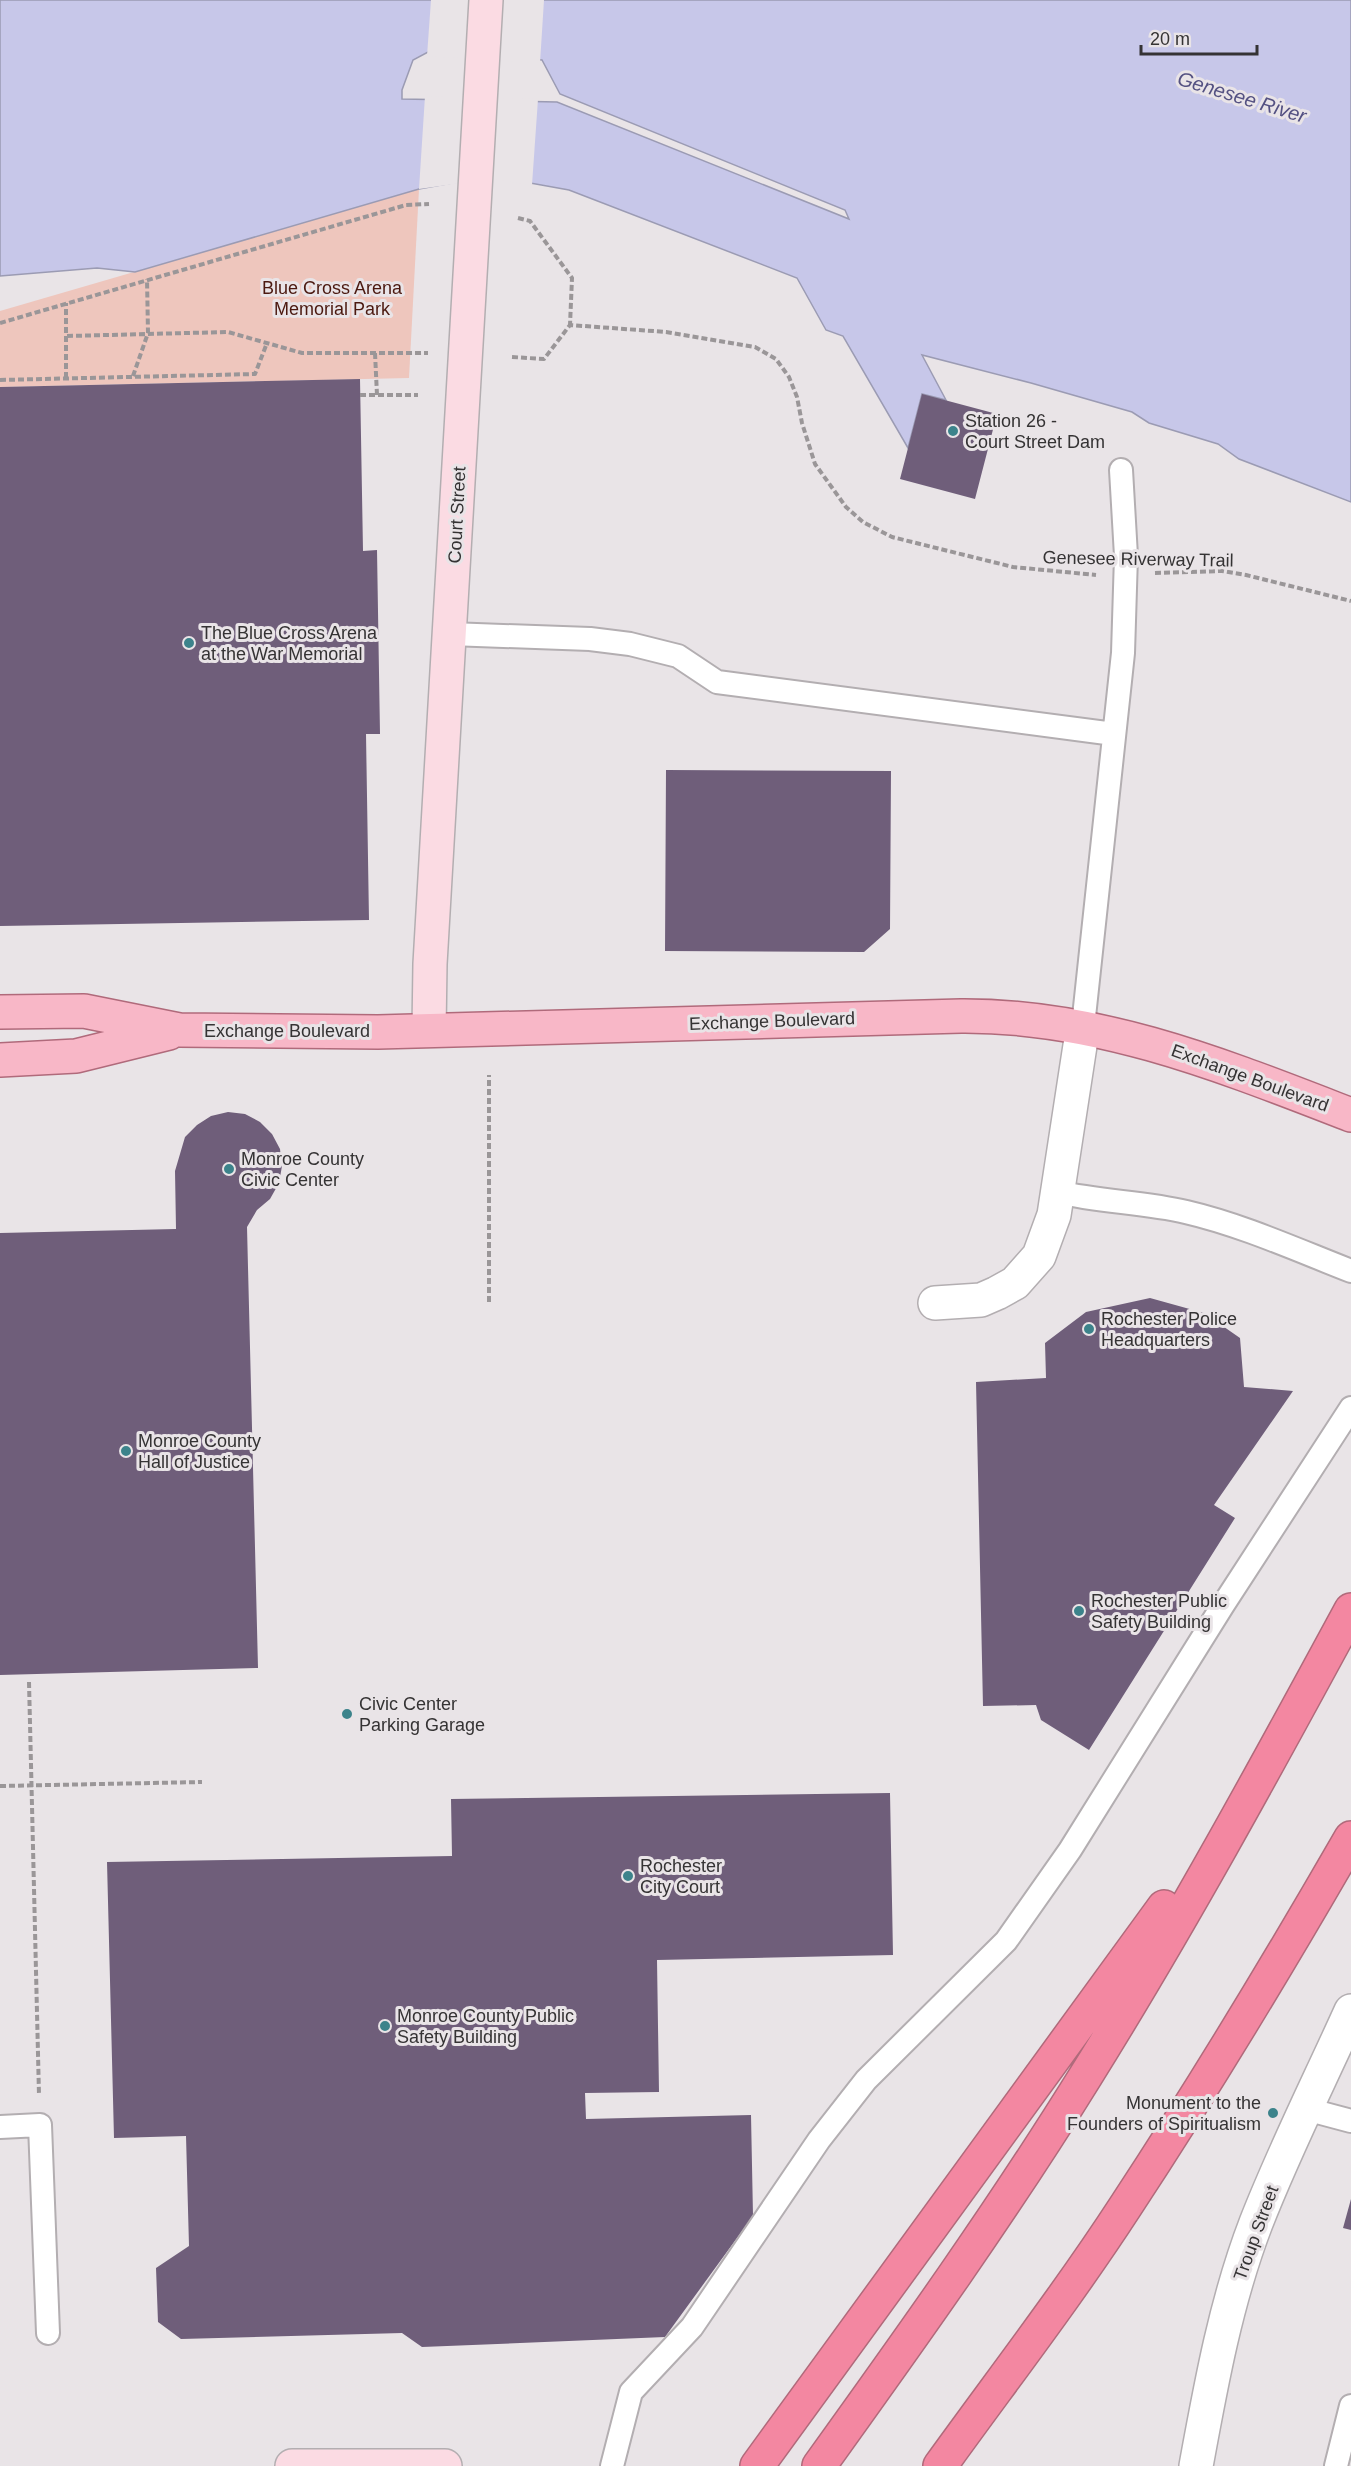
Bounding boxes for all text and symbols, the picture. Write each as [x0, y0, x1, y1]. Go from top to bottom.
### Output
scale bar [1141, 18, 1256, 56]
text: 20 m [1150, 29, 1190, 49]
water label: Genesee River [1175, 67, 1310, 127]
park label: Blue Cross Arena Memorial Park [262, 278, 403, 319]
place label: Station 26 - Court Street Dam [965, 411, 1105, 452]
marker: Station 26 - Court Street Dam [946, 424, 960, 438]
street label: Court Street [444, 466, 470, 564]
street label: Genesee Riverway Trail [1042, 547, 1234, 571]
place label: The Blue Cross Arena at the War Memorial [201, 623, 378, 664]
marker: The Blue Cross Arena at the War Memorial [182, 636, 196, 650]
street label: Exchange Boulevard [689, 1008, 855, 1034]
street label: Exchange Boulevard [204, 1021, 370, 1041]
street label: Exchange Boulevard [1169, 1040, 1331, 1116]
place label: Monroe County Civic Center [241, 1149, 364, 1190]
marker: Monroe County Civic Center [222, 1162, 236, 1176]
place label: Rochester Police Headquarters [1101, 1309, 1237, 1350]
marker: Rochester Police Headquarters [1082, 1322, 1096, 1336]
place label: Monroe County Hall of Justice [138, 1431, 261, 1472]
marker: Monroe County Hall of Justice [119, 1444, 133, 1458]
place label: Rochester Public Safety Building [1091, 1591, 1227, 1632]
marker: Rochester Public Safety Building [1072, 1604, 1086, 1618]
place label: Civic Center Parking Garage [359, 1694, 485, 1735]
marker: Civic Center Parking Garage [340, 1707, 354, 1721]
place label: Rochester City Court [640, 1856, 722, 1897]
marker: Rochester City Court [621, 1869, 635, 1883]
place label: Monroe County Public Safety Building [397, 2006, 574, 2047]
marker: Monroe County Public Safety Building [378, 2019, 392, 2033]
place label: Monument to the Founders of Spiritualism [1067, 2093, 1261, 2134]
marker: Monument to the Founders of Spiritualism [1266, 2106, 1280, 2120]
street label: Troup Street [1230, 2183, 1282, 2283]

